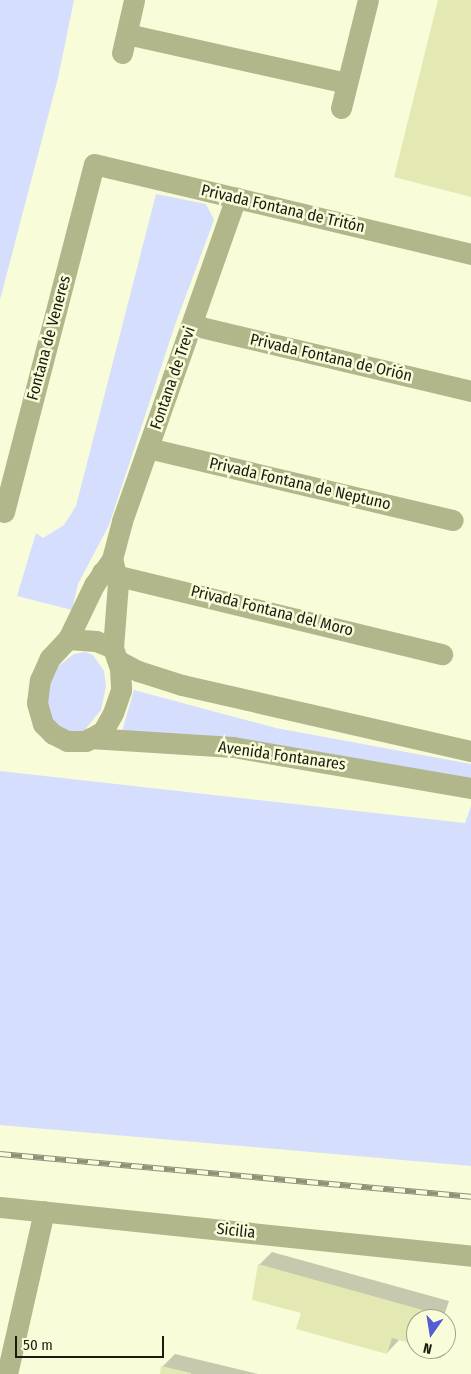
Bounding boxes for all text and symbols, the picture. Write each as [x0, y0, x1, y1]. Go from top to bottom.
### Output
street label: Privada Fontana de Tritón [199, 181, 367, 237]
street label: Fontana de Veneres [23, 274, 75, 402]
street label: Fontana de Trevi [146, 324, 200, 432]
street label: Privada Fontana de Orión [248, 330, 414, 386]
street label: Privada Fontana de Neptuno [207, 454, 393, 514]
street label: Privada Fontana del Moro [189, 582, 355, 640]
street label: Avenida Fontanares [217, 738, 347, 774]
street label: Sicilia [216, 1219, 256, 1243]
north arrow [406, 1309, 456, 1359]
scale bar [18, 1326, 166, 1358]
text: 50 m [23, 1336, 53, 1354]
text: N [422, 1339, 434, 1357]

